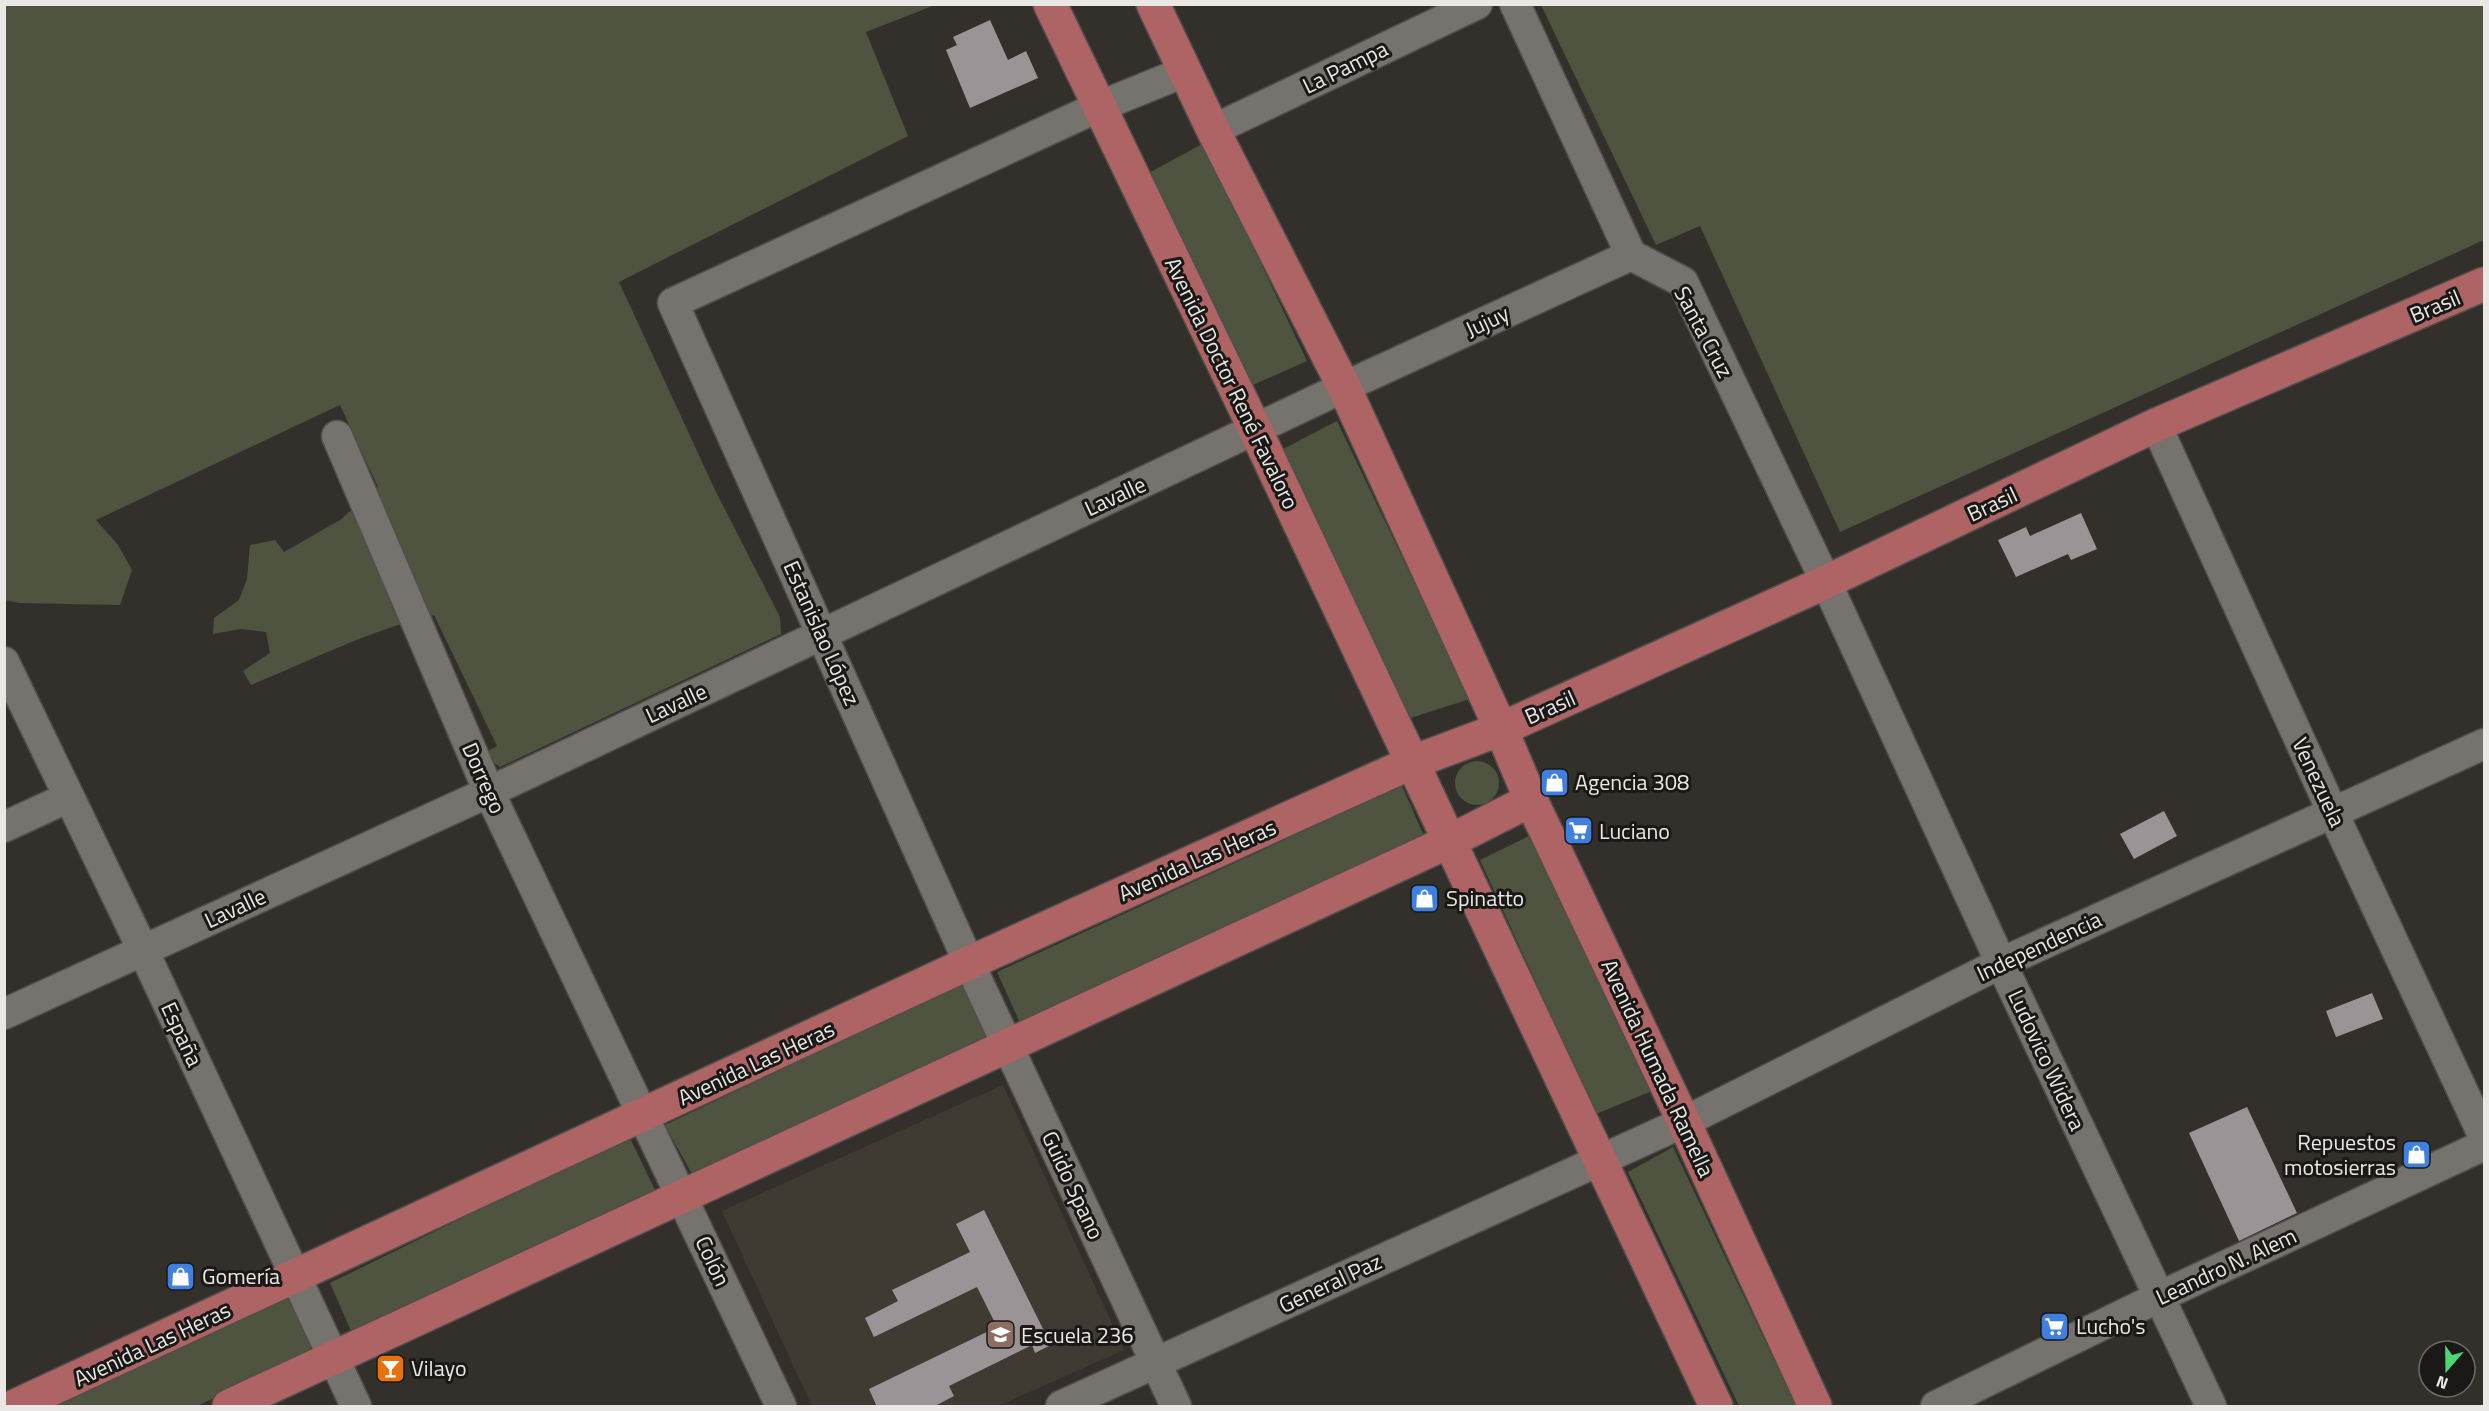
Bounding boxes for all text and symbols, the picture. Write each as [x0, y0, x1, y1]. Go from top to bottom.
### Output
street label: La Pampa [1296, 32, 1394, 102]
street label: Avenida Doctor René Favaloro [1156, 251, 1308, 515]
street label: Santa Cruz [1666, 280, 1742, 384]
street label: Brasil [2404, 280, 2466, 332]
street label: Jujuy [1459, 296, 1515, 346]
street label: Lavalle [1079, 467, 1151, 525]
street label: Brasil [1961, 478, 2023, 530]
street label: Estanislao López [775, 555, 869, 711]
street label: Lavalle [640, 674, 712, 732]
street label: Brasil [1519, 681, 1581, 733]
street label: Venezuela [2284, 732, 2354, 832]
street label: Dorrego [453, 737, 515, 819]
place label: Agencia 308 [1575, 765, 1689, 799]
shop icon: Agencia 308 [1538, 766, 1570, 798]
street label: Avenida Las Heras [1113, 810, 1281, 910]
place label: Luciano [1599, 814, 1670, 848]
supermarket icon: Luciano [1562, 815, 1594, 847]
street label: Lavalle [199, 879, 271, 937]
place label: Spinatto [1446, 881, 1524, 915]
shop icon: Spinatto [1409, 882, 1441, 914]
street label: Independencia [1971, 902, 2107, 990]
street label: Avenida Humada Ramella [1592, 953, 1724, 1183]
street label: Ludovico Widera [1999, 984, 2095, 1136]
street label: España [152, 996, 212, 1072]
street label: Avenida Las Heras [672, 1012, 840, 1114]
street label: Guido Spano [1033, 1125, 1113, 1245]
place label: Repuestos motosierras [2284, 1125, 2396, 1184]
shop icon: Repuestos motosierras [2401, 1139, 2433, 1171]
street label: Leandro N. Alem [2150, 1218, 2302, 1314]
street label: Colón [687, 1230, 739, 1292]
street label: General Paz [1273, 1244, 1387, 1322]
place label: Gomería [202, 1259, 280, 1293]
shop icon: Gomería [165, 1260, 197, 1292]
street label: Avenida Las Heras [68, 1293, 236, 1395]
place label: Lucho's [2076, 1309, 2146, 1343]
supermarket icon: Lucho's [2039, 1310, 2071, 1342]
place label: Escuela 236 [1021, 1318, 1134, 1352]
school or university icon: Escuela 236 [984, 1319, 1016, 1351]
north arrow [2417, 1339, 2477, 1399]
place label: Vilayo [411, 1351, 467, 1385]
bar icon: Vilayo [374, 1352, 406, 1384]
text: N [2433, 1370, 2451, 1396]

